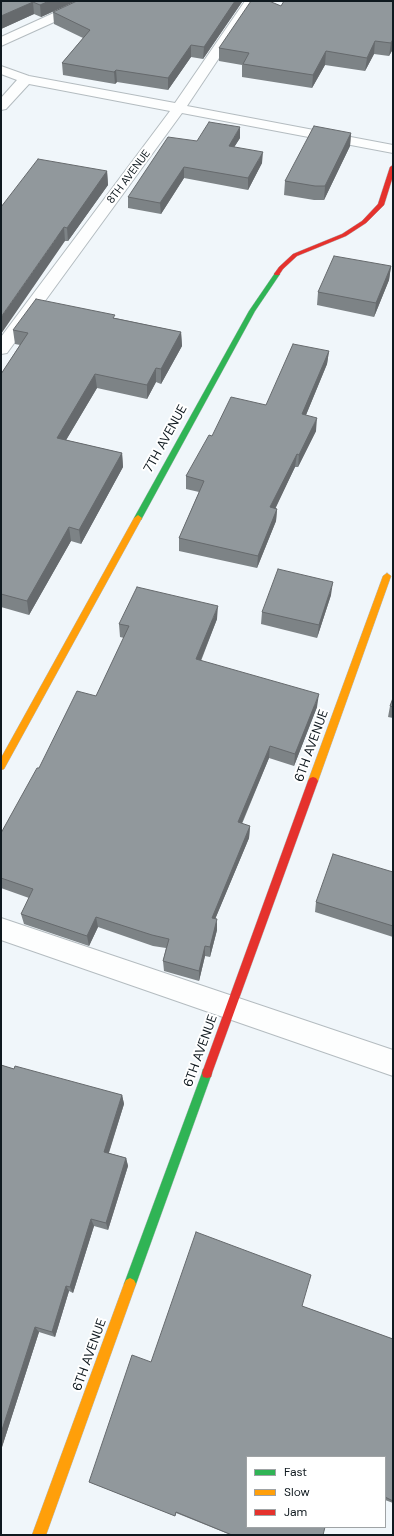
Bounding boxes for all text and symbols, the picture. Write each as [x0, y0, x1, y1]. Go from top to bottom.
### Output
street label: 8TH AVENUE [105, 148, 153, 206]
street label: 7TH AVENUE [141, 403, 191, 475]
street label: 6TH AVENUE [292, 708, 332, 784]
street label: 6TH AVENUE [181, 1013, 221, 1089]
street label: 6TH AVENUE [70, 1317, 110, 1393]
legend [246, 1456, 386, 1528]
text: Fast [284, 1464, 307, 1480]
text: Slow [284, 1484, 310, 1500]
text: Jam [284, 1504, 307, 1520]

